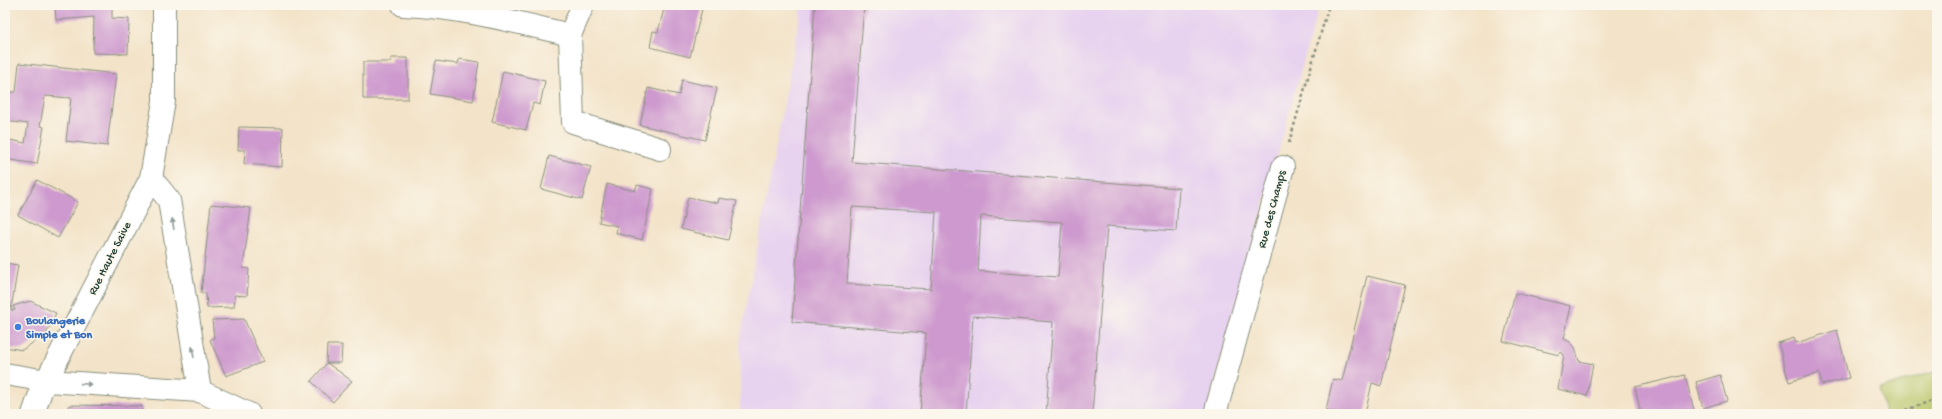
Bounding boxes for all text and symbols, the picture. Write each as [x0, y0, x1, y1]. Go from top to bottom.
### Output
street label: Rue des Champs [1256, 169, 1290, 250]
one-way arrow [169, 218, 175, 230]
street label: Rue Haute Saive [86, 219, 136, 298]
place label: Boulangerie Simple et Bon [25, 315, 93, 343]
marker: Boulangerie Simple et Bon [13, 322, 23, 332]
one-way arrow [190, 346, 196, 358]
one-way arrow [80, 380, 92, 387]

